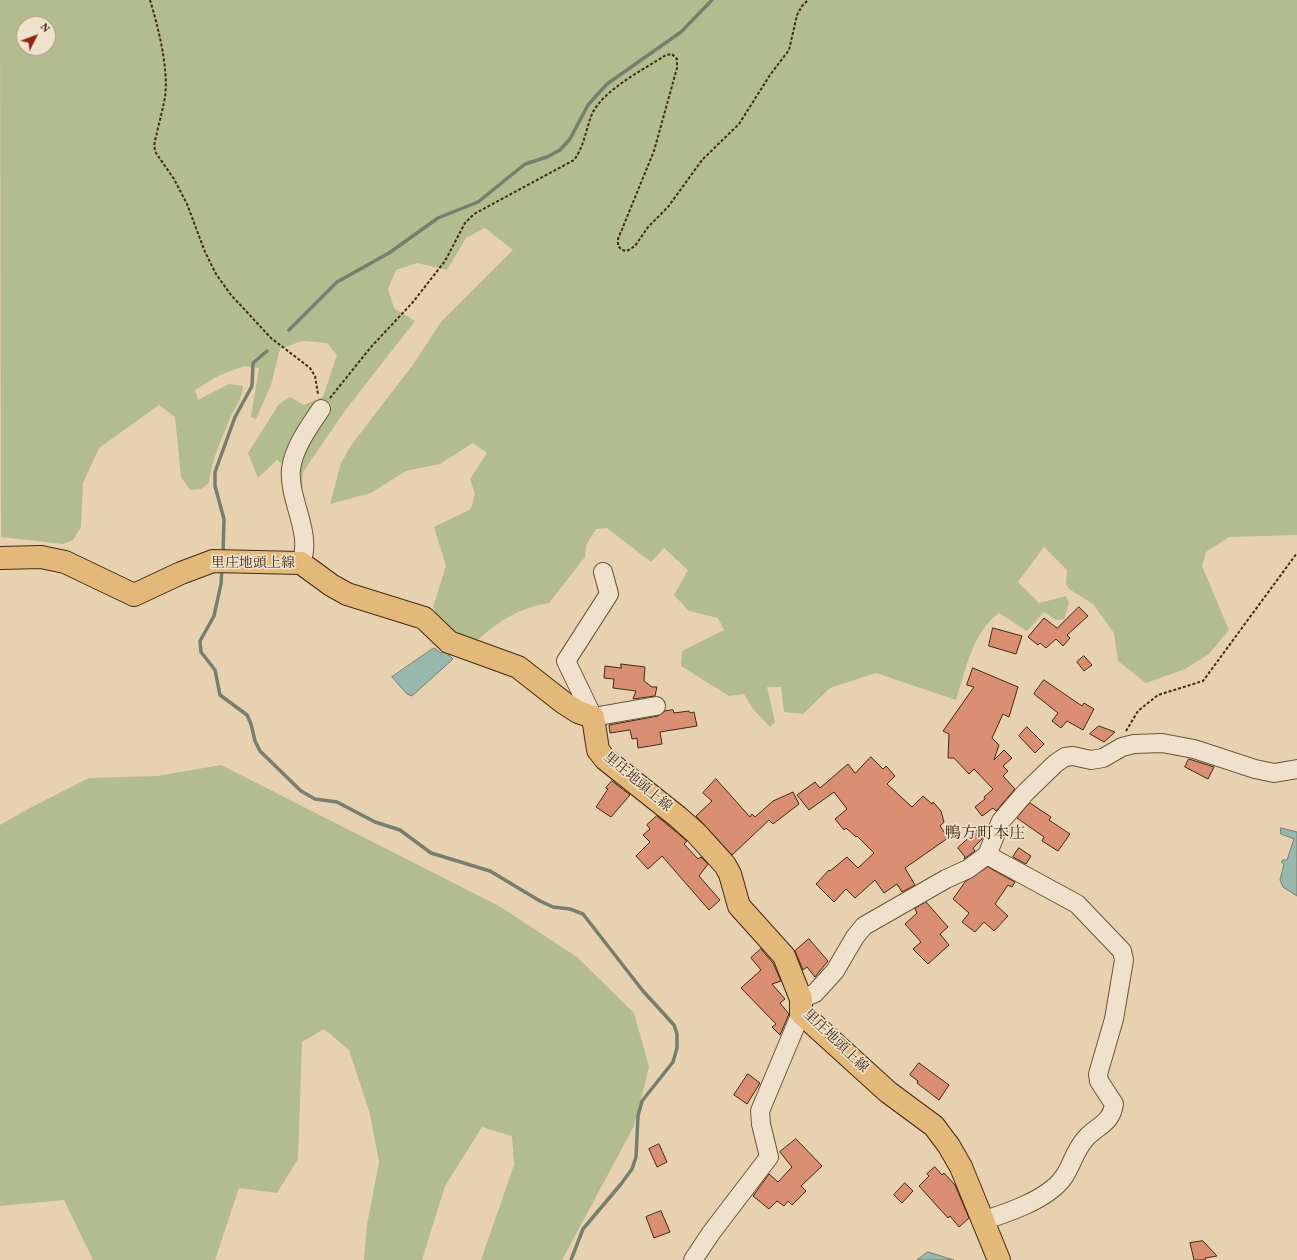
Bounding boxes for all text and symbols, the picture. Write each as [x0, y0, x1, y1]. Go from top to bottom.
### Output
north arrow [16, 16, 56, 56]
text: N [36, 20, 53, 36]
street label: 里庄地頭上線 [211, 556, 295, 572]
street label: 里庄地頭上線 [599, 750, 675, 816]
district label: 鴨方町本庄 [945, 825, 1025, 845]
street label: 里庄地頭上線 [799, 1007, 871, 1077]

